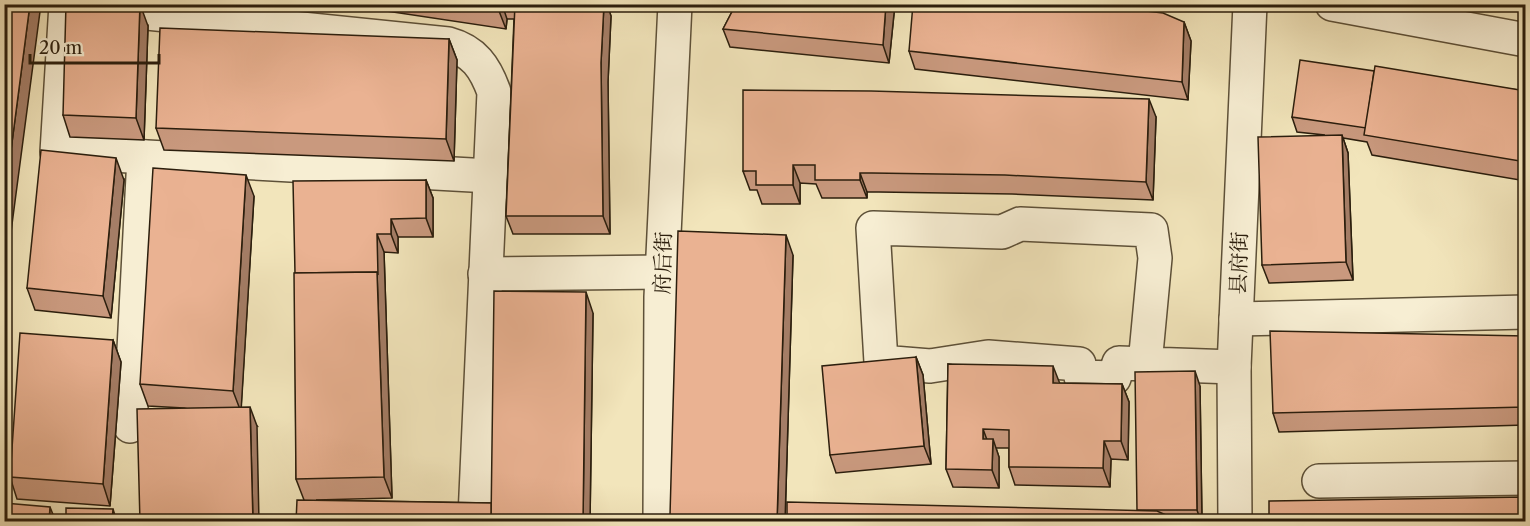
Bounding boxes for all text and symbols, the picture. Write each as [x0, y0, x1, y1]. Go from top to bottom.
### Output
scale bar [30, 27, 159, 65]
text: 20 m [39, 37, 83, 59]
street label: 府后街 [649, 231, 676, 295]
street label: 县府街 [1225, 231, 1252, 295]

